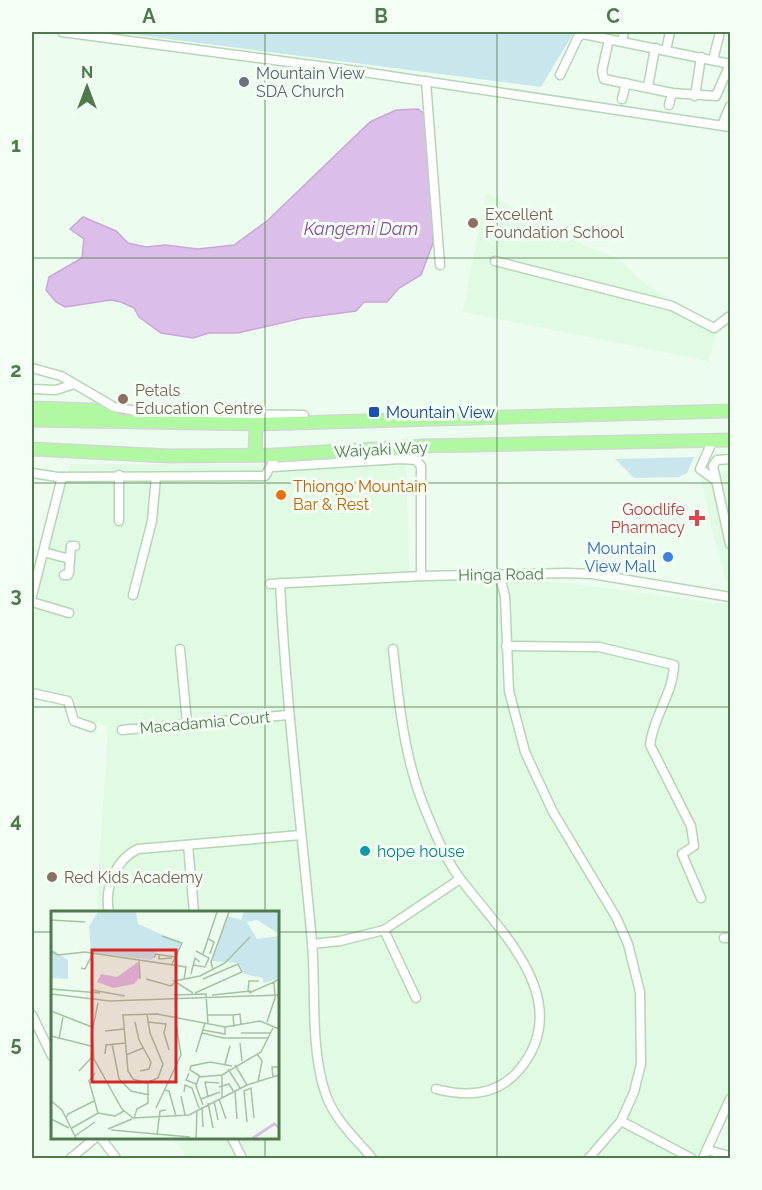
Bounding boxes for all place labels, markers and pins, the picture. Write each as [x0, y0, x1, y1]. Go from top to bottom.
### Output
place label: Mountain View SDA Church [256, 64, 365, 101]
marker: Mountain View SDA Church [237, 75, 251, 89]
place label: Excellent Foundation School [485, 205, 625, 242]
marker: Excellent Foundation School [466, 216, 480, 230]
place label: Petals Education Centre [135, 381, 263, 418]
marker: Petals Education Centre [116, 392, 130, 406]
place label: Mountain View [386, 403, 495, 422]
marker: Mountain View [367, 405, 381, 419]
place label: Thiongo Mountain Bar & Rest [293, 477, 427, 514]
marker: Thiongo Mountain Bar & Rest [274, 488, 288, 502]
place label: Goodlife Pharmacy [611, 500, 685, 537]
marker: Goodlife Pharmacy [690, 511, 704, 525]
place label: Mountain View Mall [584, 539, 657, 576]
marker: Mountain View Mall [661, 550, 675, 564]
place label: hope house [377, 842, 465, 861]
marker: hope house [358, 844, 372, 858]
place label: Red Kids Academy [64, 868, 204, 887]
marker: Red Kids Academy [45, 870, 59, 884]

